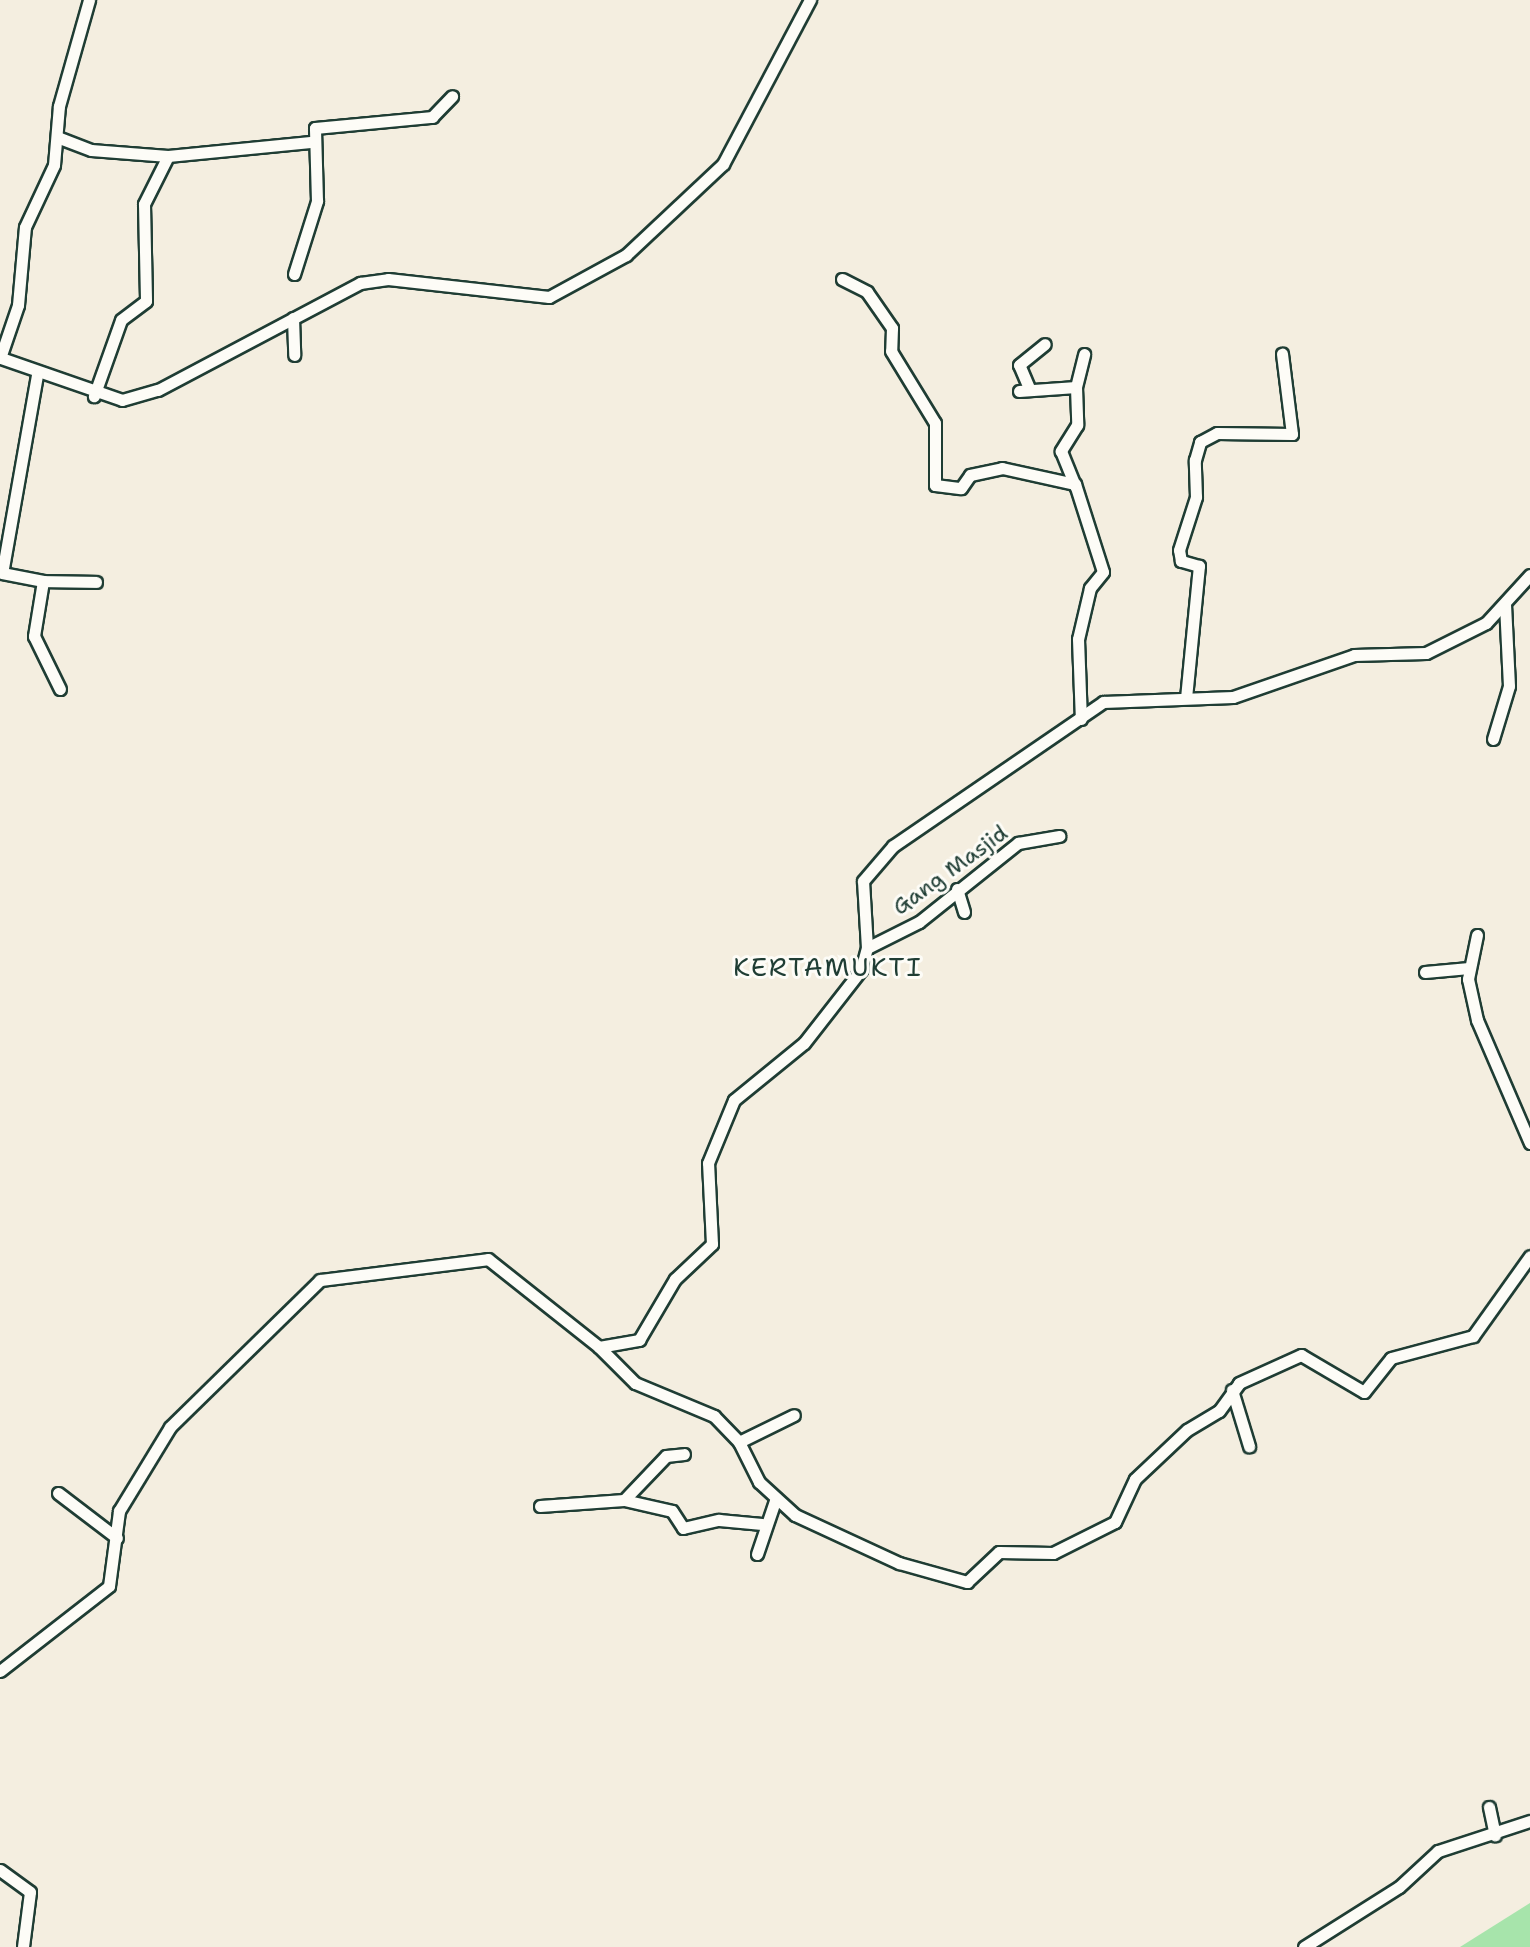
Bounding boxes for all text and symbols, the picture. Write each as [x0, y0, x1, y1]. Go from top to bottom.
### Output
street label: Gang Masjid [887, 820, 1013, 920]
district label: KERTAMUKTI [733, 951, 923, 983]

